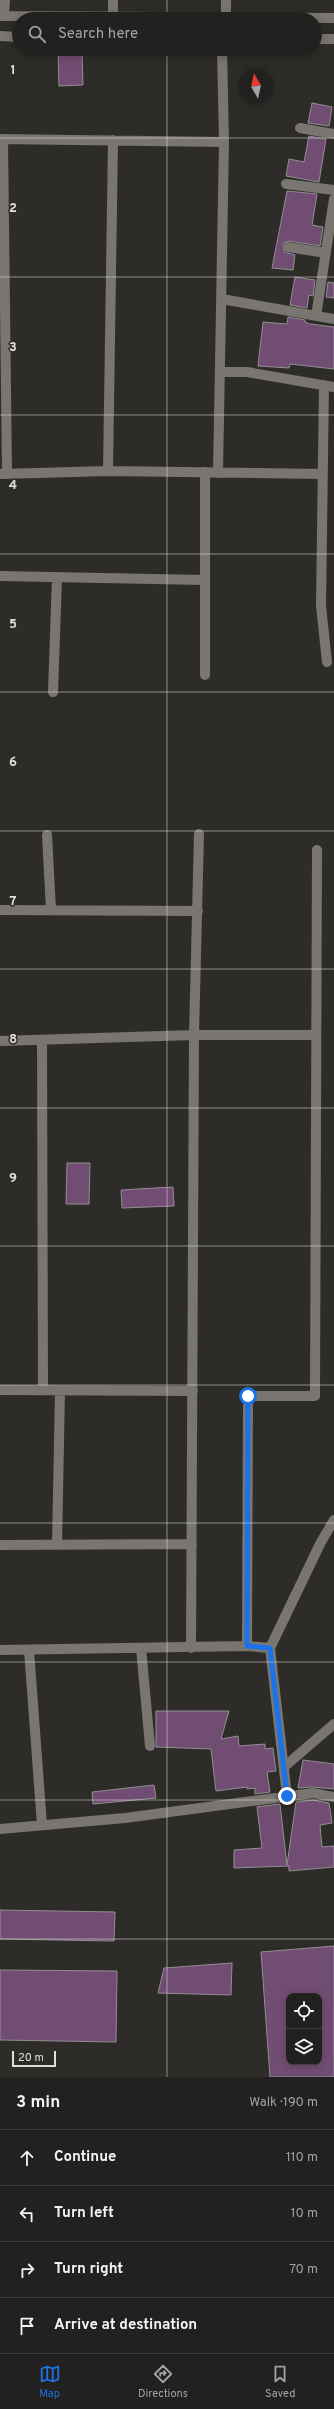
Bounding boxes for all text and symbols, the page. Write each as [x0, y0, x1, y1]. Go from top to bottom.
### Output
search box [12, 12, 322, 56]
icon: search [26, 23, 48, 45]
text: Search here [58, 25, 138, 44]
text: 1 [10, 63, 16, 79]
north arrow [238, 68, 274, 104]
text: 2 [9, 201, 17, 217]
text: 3 [9, 340, 17, 356]
text: 4 [9, 478, 17, 494]
text: 5 [9, 617, 17, 633]
text: 6 [9, 755, 17, 771]
text: 7 [10, 894, 17, 910]
text: 8 [9, 1032, 17, 1048]
text: 9 [9, 1171, 17, 1187]
route start [239, 1387, 257, 1405]
route end [278, 1787, 296, 1805]
map controls [286, 1993, 322, 2065]
button: locate [286, 1993, 322, 2029]
button: layers [286, 2029, 322, 2065]
scale bar [12, 2049, 56, 2068]
text: 20 m [18, 2051, 44, 2065]
text: 3 min [16, 2092, 60, 2114]
text: Walk · 190 m [249, 2095, 318, 2111]
icon: ahead [16, 2147, 38, 2169]
text: Continue [54, 2148, 116, 2167]
text: 110 m [286, 2150, 318, 2166]
icon: left [16, 2203, 38, 2225]
text: Turn left [54, 2204, 114, 2223]
text: 10 m [291, 2206, 318, 2222]
icon: right [16, 2259, 38, 2281]
text: Turn right [54, 2260, 123, 2279]
text: 70 m [289, 2262, 318, 2278]
icon: arrive [16, 2315, 38, 2337]
text: Arrive at destination [54, 2316, 197, 2335]
tab: Map [39, 2363, 61, 2401]
tab: Directions [138, 2363, 188, 2401]
tab: Saved [265, 2363, 295, 2401]

